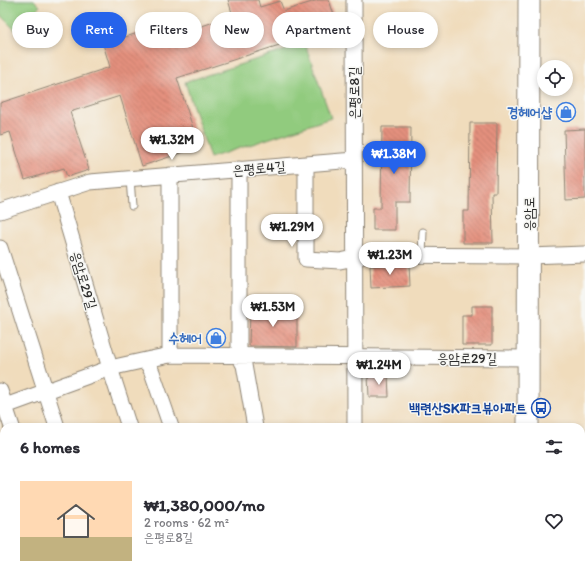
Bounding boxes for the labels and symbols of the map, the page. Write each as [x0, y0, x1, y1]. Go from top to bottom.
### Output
street label: 은평로8길 [346, 66, 363, 119]
shop icon: 경헤어샵 [555, 101, 577, 123]
place label: 경헤어샵 [507, 104, 553, 121]
pin: ₩1.32M [139, 127, 205, 161]
pin: ₩1.38M [361, 141, 427, 175]
street label: 은평로4길 [232, 158, 287, 179]
street label: 응암로 [521, 197, 538, 231]
pin: ₩1.29M [259, 214, 325, 248]
pin: ₩1.23M [357, 242, 423, 276]
street label: 응암로29길 [67, 249, 101, 312]
pin: ₩1.53M [240, 294, 306, 328]
shop icon: 수헤어 [205, 327, 227, 349]
place label: 수헤어 [168, 330, 202, 347]
street label: 응암로29길 [437, 350, 498, 367]
pin: ₩1.24M [346, 352, 412, 386]
bus stop icon: 백련산SK파크뷰아파트 [530, 397, 552, 419]
place label: 백련산SK파크뷰아파트 [409, 400, 527, 417]

